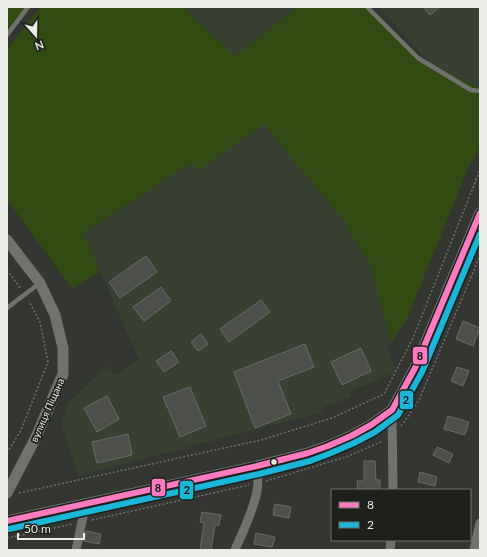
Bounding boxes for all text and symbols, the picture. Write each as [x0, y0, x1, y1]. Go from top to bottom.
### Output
north arrow [16, 16, 56, 56]
text: N [33, 38, 46, 53]
line badge: 8 [412, 346, 428, 365]
text: 8 [417, 349, 423, 362]
street label: вулиця Піщана [28, 376, 66, 444]
line badge: 2 [399, 390, 414, 410]
text: 2 [403, 393, 409, 406]
unlabelled marker [269, 457, 279, 467]
line badge: 8 [151, 478, 166, 497]
line badge: 2 [179, 480, 194, 500]
text: 8 [155, 481, 161, 494]
text: 2 [184, 483, 190, 496]
legend [331, 489, 471, 541]
text: 8 [367, 497, 374, 512]
scale bar [18, 515, 84, 541]
text: 2 [367, 517, 374, 532]
text: 50 m [24, 521, 51, 536]

